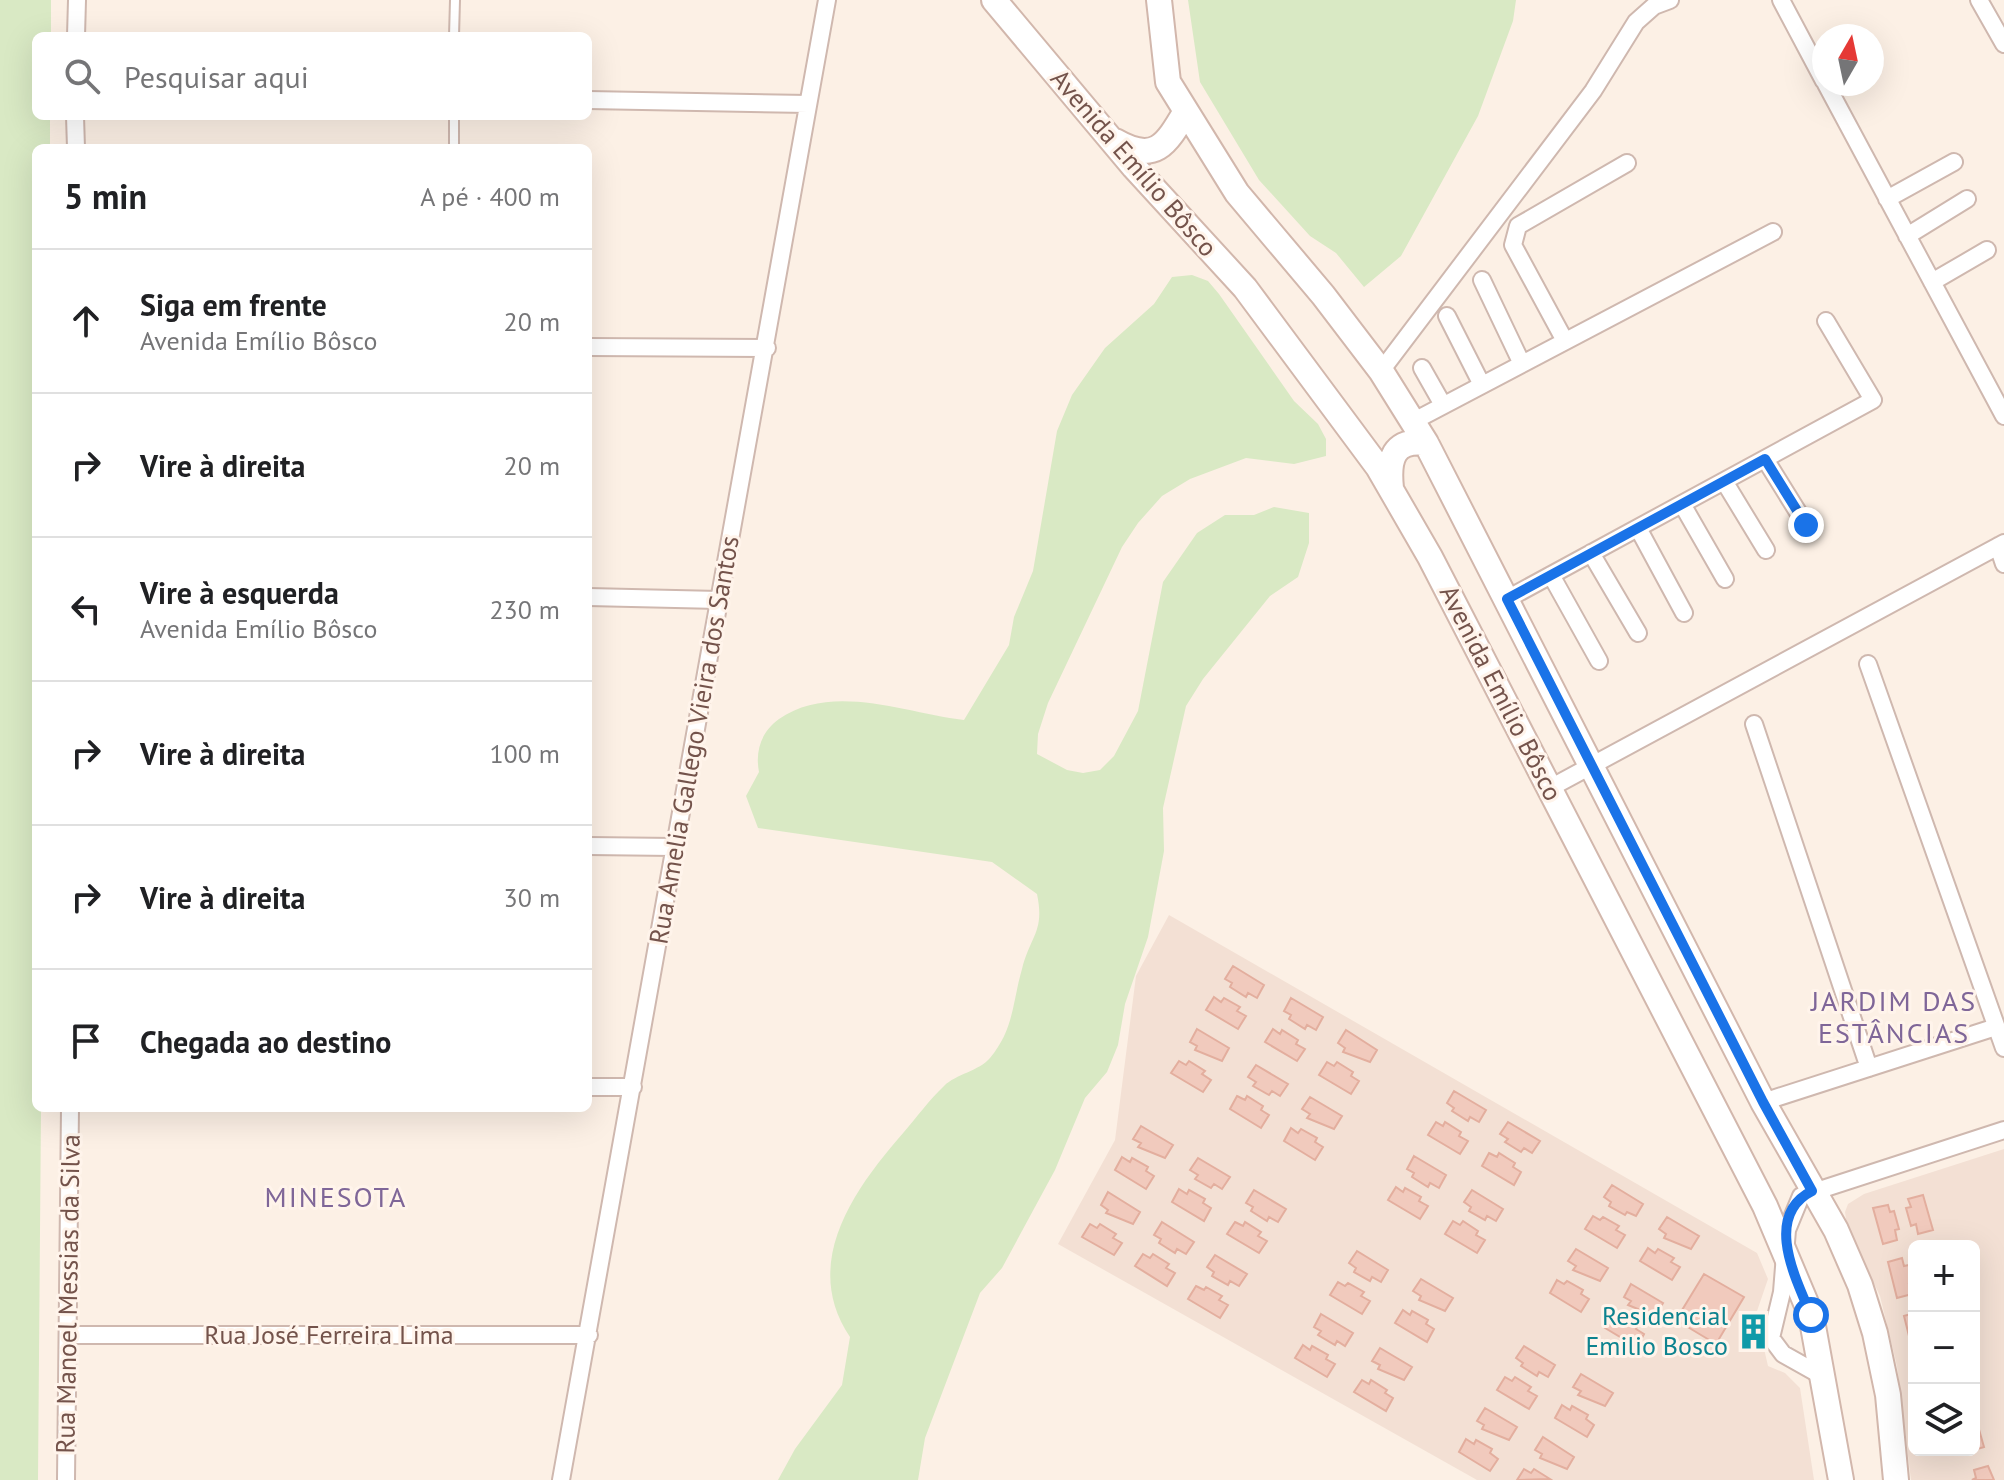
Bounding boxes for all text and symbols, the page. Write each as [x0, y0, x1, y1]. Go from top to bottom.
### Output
north arrow [1812, 24, 1884, 96]
search box [32, 32, 592, 120]
icon: search [60, 54, 104, 98]
text: Pesquisar aqui [124, 57, 309, 96]
street label: Avenida Emílio Bôsco [1044, 62, 1225, 263]
text: 5 min [64, 174, 147, 218]
text: A pé · 400 m [420, 180, 560, 213]
text: Siga em frente [140, 285, 327, 324]
icon: ahead [64, 299, 108, 343]
text: 20 m [504, 305, 560, 338]
text: Avenida Emílio Bôsco [140, 324, 377, 357]
icon: right [64, 443, 108, 487]
text: Vire à direita [140, 446, 305, 485]
text: 20 m [504, 449, 560, 482]
route end [1788, 507, 1824, 543]
street label: Rua Amelia Gallego Vieira dos Santos [641, 533, 746, 947]
text: Vire à esquerda [140, 573, 339, 612]
street label: Avenida Emílio Bôsco [1433, 580, 1570, 806]
icon: left [64, 587, 108, 631]
text: 230 m [489, 593, 560, 626]
text: Avenida Emílio Bôsco [140, 612, 377, 645]
icon: right [64, 731, 108, 775]
text: Vire à direita [140, 734, 305, 773]
text: 100 m [489, 737, 560, 770]
icon: right [64, 875, 108, 919]
text: Vire à direita [140, 878, 305, 917]
text: 30 m [504, 881, 560, 914]
district label: JARDIM DAS ESTÂNCIAS [1810, 982, 1977, 1051]
icon: arrive [64, 1019, 108, 1063]
text: Chegada ao destino [140, 1022, 391, 1061]
street label: Rua Manoel Messias da Silva [48, 1134, 87, 1454]
district label: MINESOTA [265, 1178, 407, 1215]
map controls [1908, 1240, 1980, 1456]
button: + [1908, 1240, 1980, 1312]
route start [1793, 1297, 1829, 1333]
place label: Residencial Emilio Bosco [1585, 1299, 1728, 1362]
building icon: Residencial Emilio Bosco [1735, 1312, 1773, 1350]
button: − [1908, 1312, 1980, 1384]
street label: Rua José Ferreira Lima [204, 1318, 454, 1351]
button: layers [1908, 1384, 1980, 1456]

